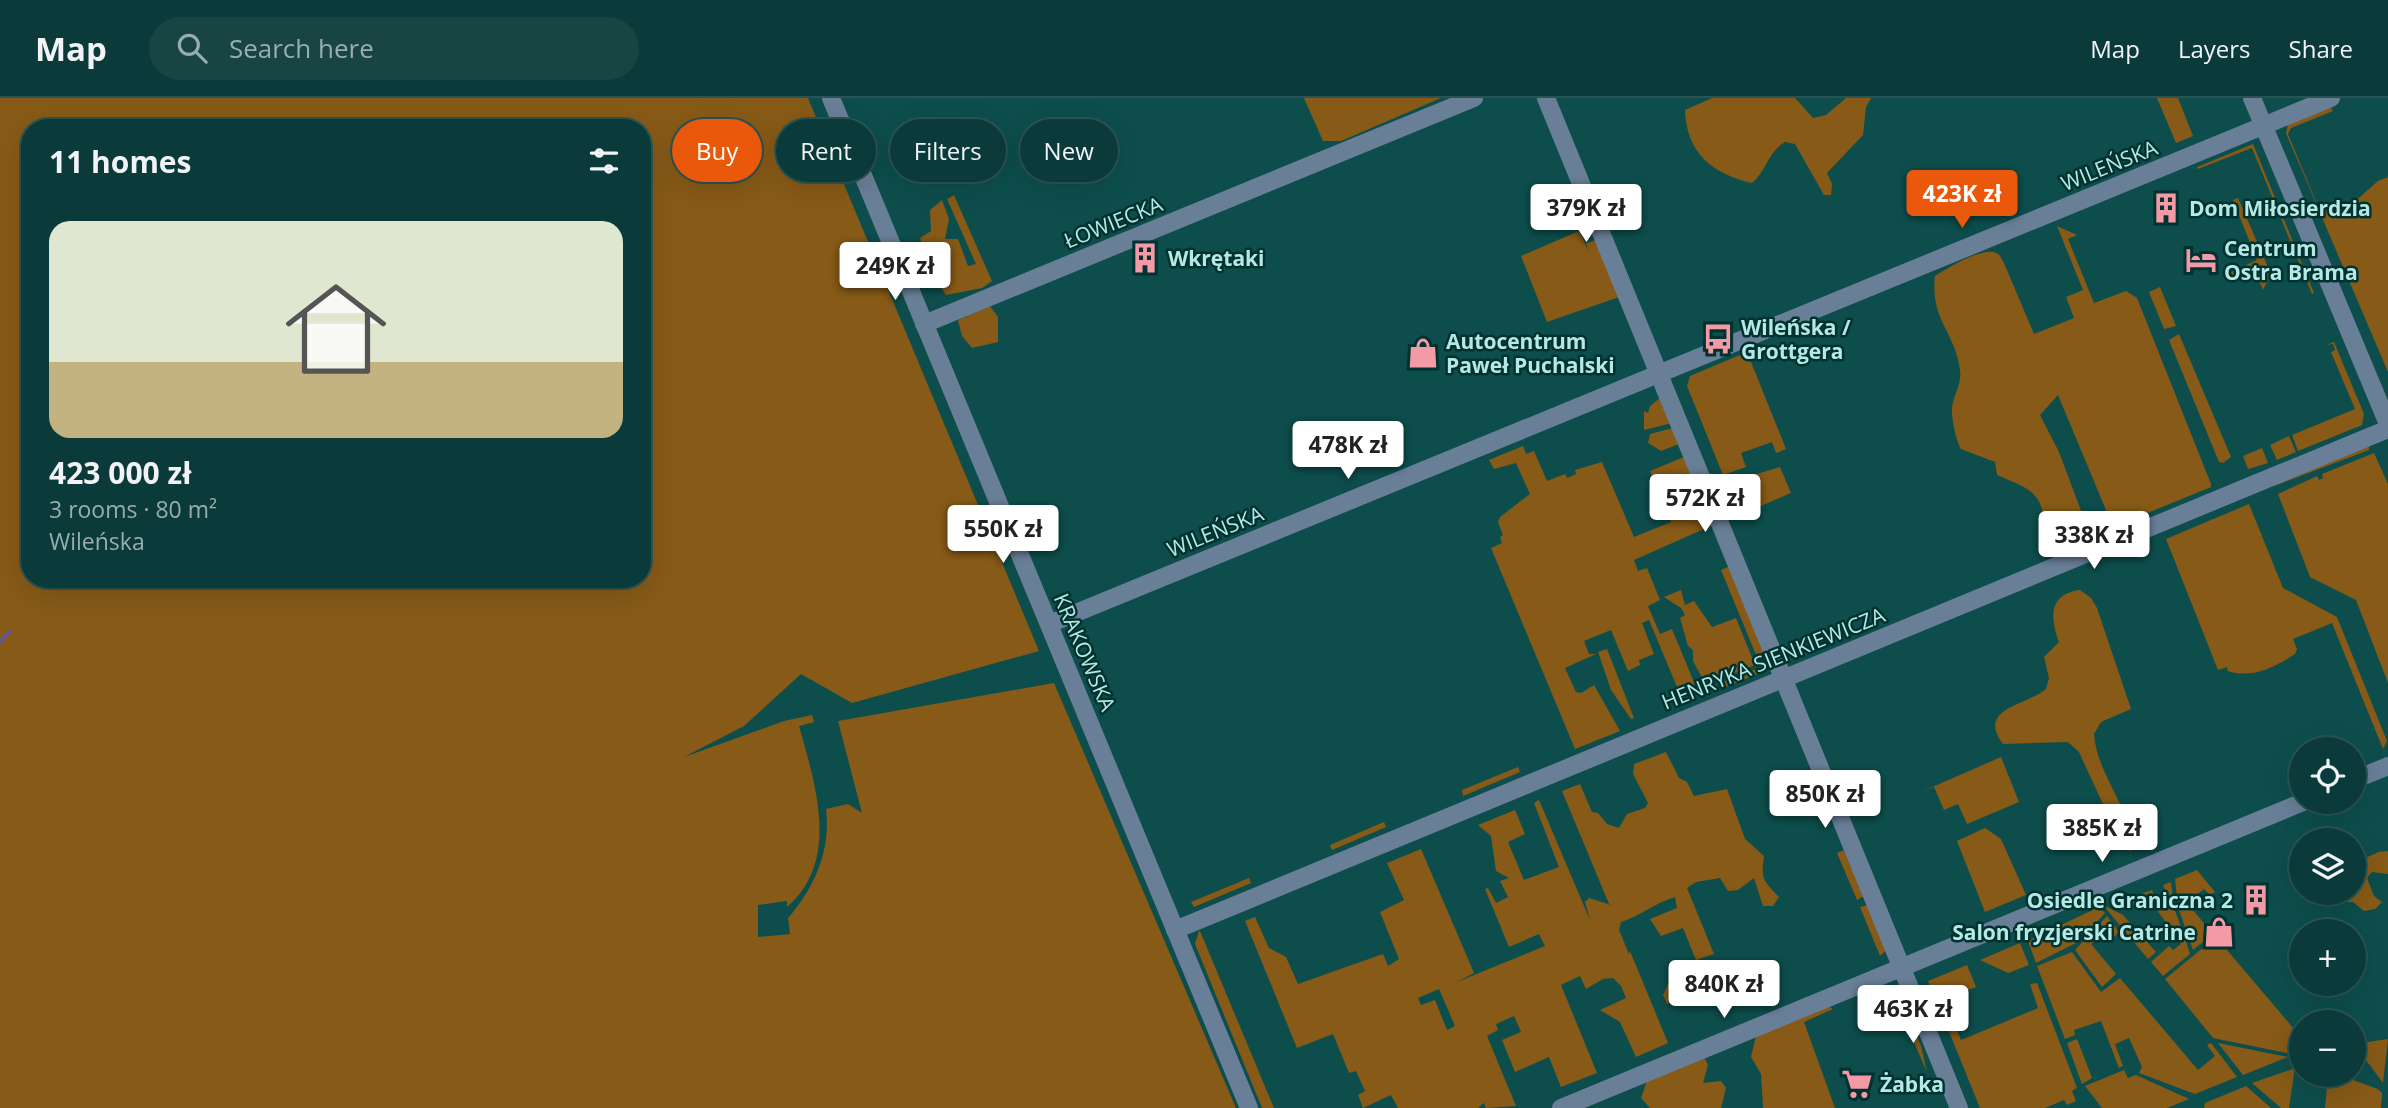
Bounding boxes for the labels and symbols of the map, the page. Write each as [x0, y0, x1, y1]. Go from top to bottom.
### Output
street label: WILEŃSKA [2057, 133, 2162, 197]
pin: 423K zł [1897, 170, 2027, 230]
pin: 379K zł [1521, 184, 1651, 244]
street label: ŁOWIECKA [1060, 189, 1167, 254]
building icon: Dom Miłosierdzia [2149, 191, 2183, 225]
place label: Dom Miłosierdzia [2189, 194, 2371, 222]
place label: Centrum Ostra Brama [2224, 234, 2358, 286]
building icon: Wkrętaki [1128, 241, 1162, 275]
pin: 249K zł [830, 242, 960, 302]
hotel icon: Centrum Ostra Brama [2184, 243, 2218, 277]
place label: Wkrętaki [1168, 244, 1265, 272]
place label: Wileńska / Grottgera [1741, 313, 1851, 365]
bus stop icon: Wileńska / Grottgera [1701, 322, 1735, 356]
place label: Autocentrum Paweł Puchalski [1446, 327, 1615, 379]
shop icon: Autocentrum Paweł Puchalski [1406, 336, 1440, 370]
pin: 478K zł [1283, 422, 1413, 481]
pin: 572K zł [1640, 474, 1770, 534]
street label: WILEŃSKA [1163, 499, 1268, 563]
pin: 550K zł [938, 505, 1068, 565]
pin: 338K zł [2029, 512, 2159, 571]
street label: KRAKOWSKA [1048, 589, 1123, 716]
street label: HENRYKA SIENKIEWICZA [1657, 600, 1889, 716]
pin: 850K zł [1760, 770, 1890, 830]
pin: 385K zł [2037, 804, 2167, 864]
building icon: Osiedle Graniczna 2 [2239, 883, 2273, 917]
place label: Osiedle Graniczna 2 [2027, 886, 2233, 914]
shop icon: Salon fryzjerski Catrine [2202, 915, 2236, 949]
place label: Salon fryzjerski Catrine [1952, 918, 2196, 946]
pin: 840K zł [1659, 960, 1789, 1020]
pin: 463K zł [1848, 986, 1978, 1045]
supermarket icon: Żabka [1840, 1067, 1874, 1101]
place label: Żabka [1880, 1070, 1944, 1098]

